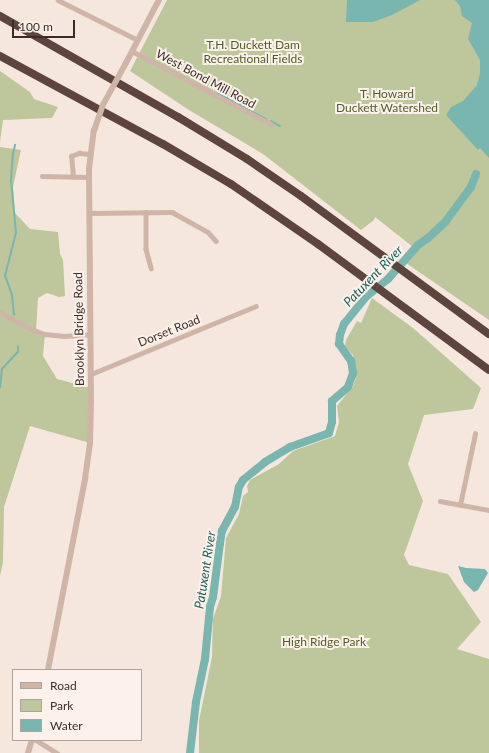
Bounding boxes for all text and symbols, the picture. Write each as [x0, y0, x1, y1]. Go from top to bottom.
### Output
scale bar [14, 12, 77, 38]
text: 100 m [19, 19, 53, 34]
park label: T.H. Duckett Dam Recreational Fields [203, 38, 303, 66]
street label: West Bond Mill Road [154, 47, 258, 111]
park label: T. Howard Duckett Watershed [336, 87, 438, 115]
water label: Patuxent River [340, 242, 406, 310]
street label: Brooklyn Bridge Road [71, 272, 87, 386]
street label: Dorset Road [136, 312, 202, 350]
water label: Patuxent River [191, 530, 219, 610]
park label: High Ridge Park [282, 635, 366, 649]
legend [12, 669, 142, 741]
text: Road [50, 678, 77, 693]
text: Park [50, 698, 73, 713]
text: Water [50, 718, 83, 733]

